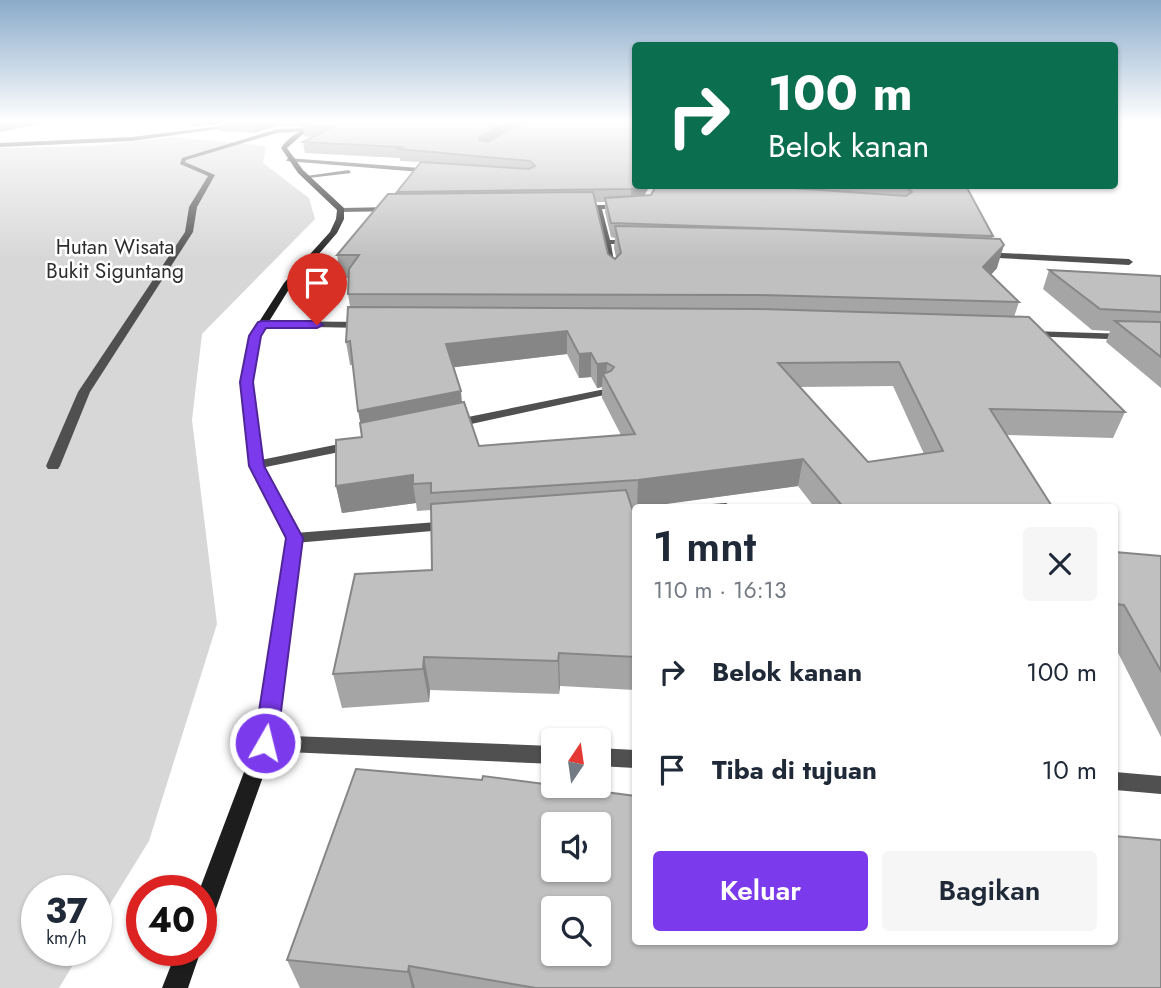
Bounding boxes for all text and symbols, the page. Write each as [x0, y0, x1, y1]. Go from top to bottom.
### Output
text: 100 m [768, 58, 913, 128]
icon: right [653, 70, 744, 161]
text: Belok kanan [768, 123, 929, 169]
park label: Hutan Wisata Bukit Siguntang [46, 232, 184, 286]
pin [287, 253, 347, 325]
icon: arrive [298, 264, 336, 302]
text: 1 mnt [653, 516, 756, 577]
button: close [1023, 527, 1097, 601]
text: 110 m · 16:13 [653, 573, 786, 607]
icon: right [653, 653, 691, 691]
text: Belok kanan [712, 653, 862, 691]
text: 100 m [1026, 653, 1097, 691]
position arrow [228, 706, 302, 780]
north arrow [541, 728, 611, 798]
map controls [541, 728, 611, 966]
icon: arrive [653, 751, 691, 789]
text: Tiba di tujuan [712, 751, 877, 789]
text: 10 m [1042, 751, 1097, 789]
button: sound [541, 812, 611, 882]
button: Keluar [653, 851, 868, 931]
button: Bagikan [882, 851, 1097, 931]
speed limit sign: 40 [126, 875, 217, 966]
text: 37 [45, 886, 88, 936]
button: search [541, 896, 611, 966]
text: km/h [46, 925, 87, 951]

